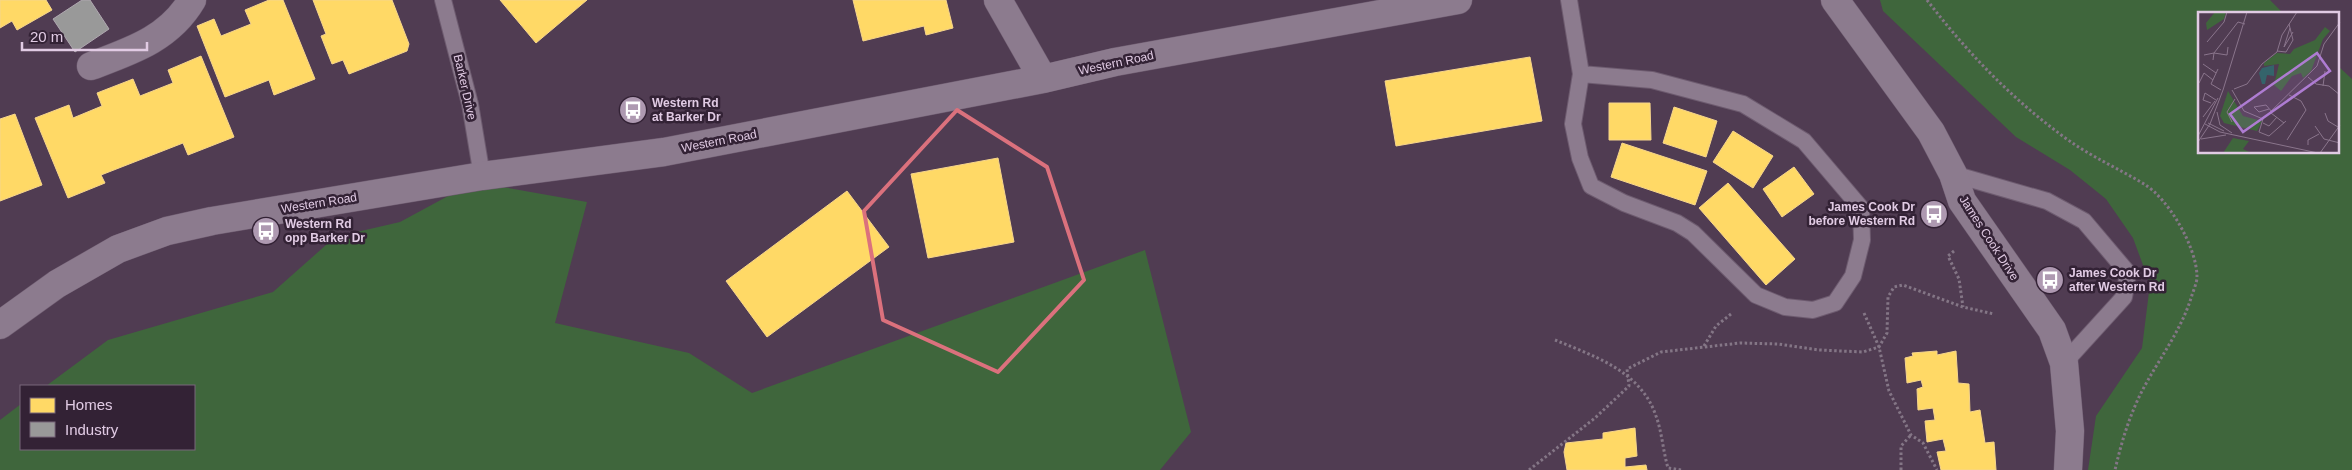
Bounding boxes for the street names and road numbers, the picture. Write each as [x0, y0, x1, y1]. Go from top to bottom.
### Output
street label: Western Road [1077, 48, 1155, 78]
street label: Barker Drive [451, 53, 479, 121]
street label: Western Road [680, 127, 758, 155]
street label: Western Road [280, 190, 358, 216]
street label: James Cook Drive [1956, 193, 2022, 283]

